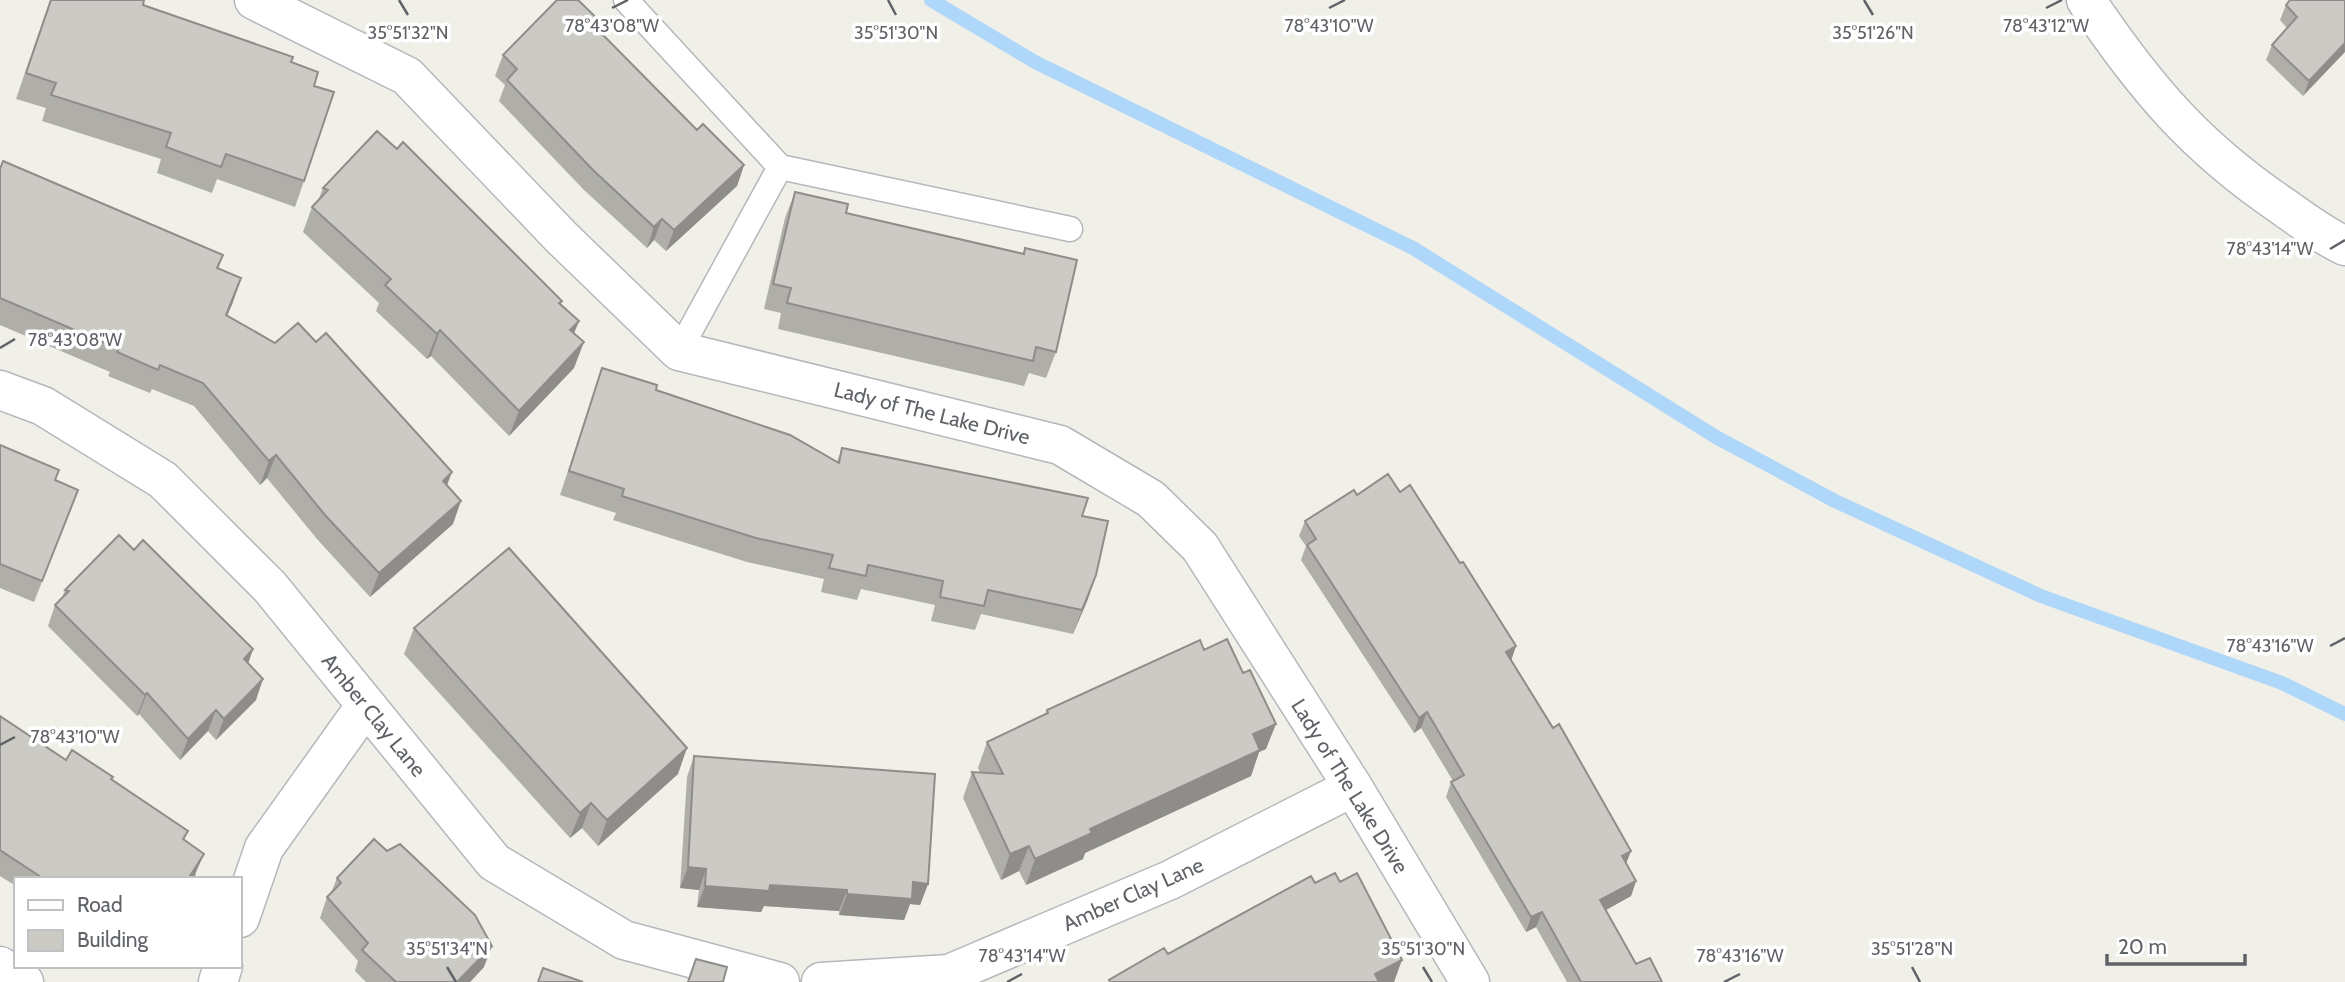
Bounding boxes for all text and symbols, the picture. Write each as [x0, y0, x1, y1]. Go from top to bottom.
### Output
text: 78°43'08"W [565, 15, 659, 37]
text: 78°43'10"W [1284, 15, 1374, 37]
text: 78°43'12"W [2003, 15, 2089, 37]
text: 35°51'32"N [367, 22, 449, 44]
text: 35°51'30"N [854, 22, 938, 44]
text: 35°51'26"N [1832, 22, 1914, 44]
text: 78°43'14"W [2227, 238, 2313, 260]
text: 78°43'08"W [28, 329, 122, 351]
street label: Lady of The Lake Drive [832, 377, 1033, 449]
text: 78°43'16"W [2227, 635, 2313, 657]
street label: Amber Clay Lane [317, 648, 431, 782]
street label: Lady of The Lake Drive [1286, 694, 1414, 878]
text: 78°43'10"W [30, 726, 120, 748]
street label: Amber Clay Lane [1059, 852, 1207, 936]
legend [14, 877, 242, 968]
text: Road [77, 892, 123, 917]
scale bar [2107, 922, 2245, 966]
text: Building [77, 927, 149, 952]
text: 20 m [2118, 934, 2167, 959]
text: 35°51'34"N [406, 938, 488, 960]
text: 35°51'30"N [1381, 938, 1465, 960]
text: 35°51'28"N [1871, 938, 1953, 960]
text: 78°43'14"W [979, 945, 1065, 967]
text: 78°43'16"W [1697, 945, 1783, 967]

